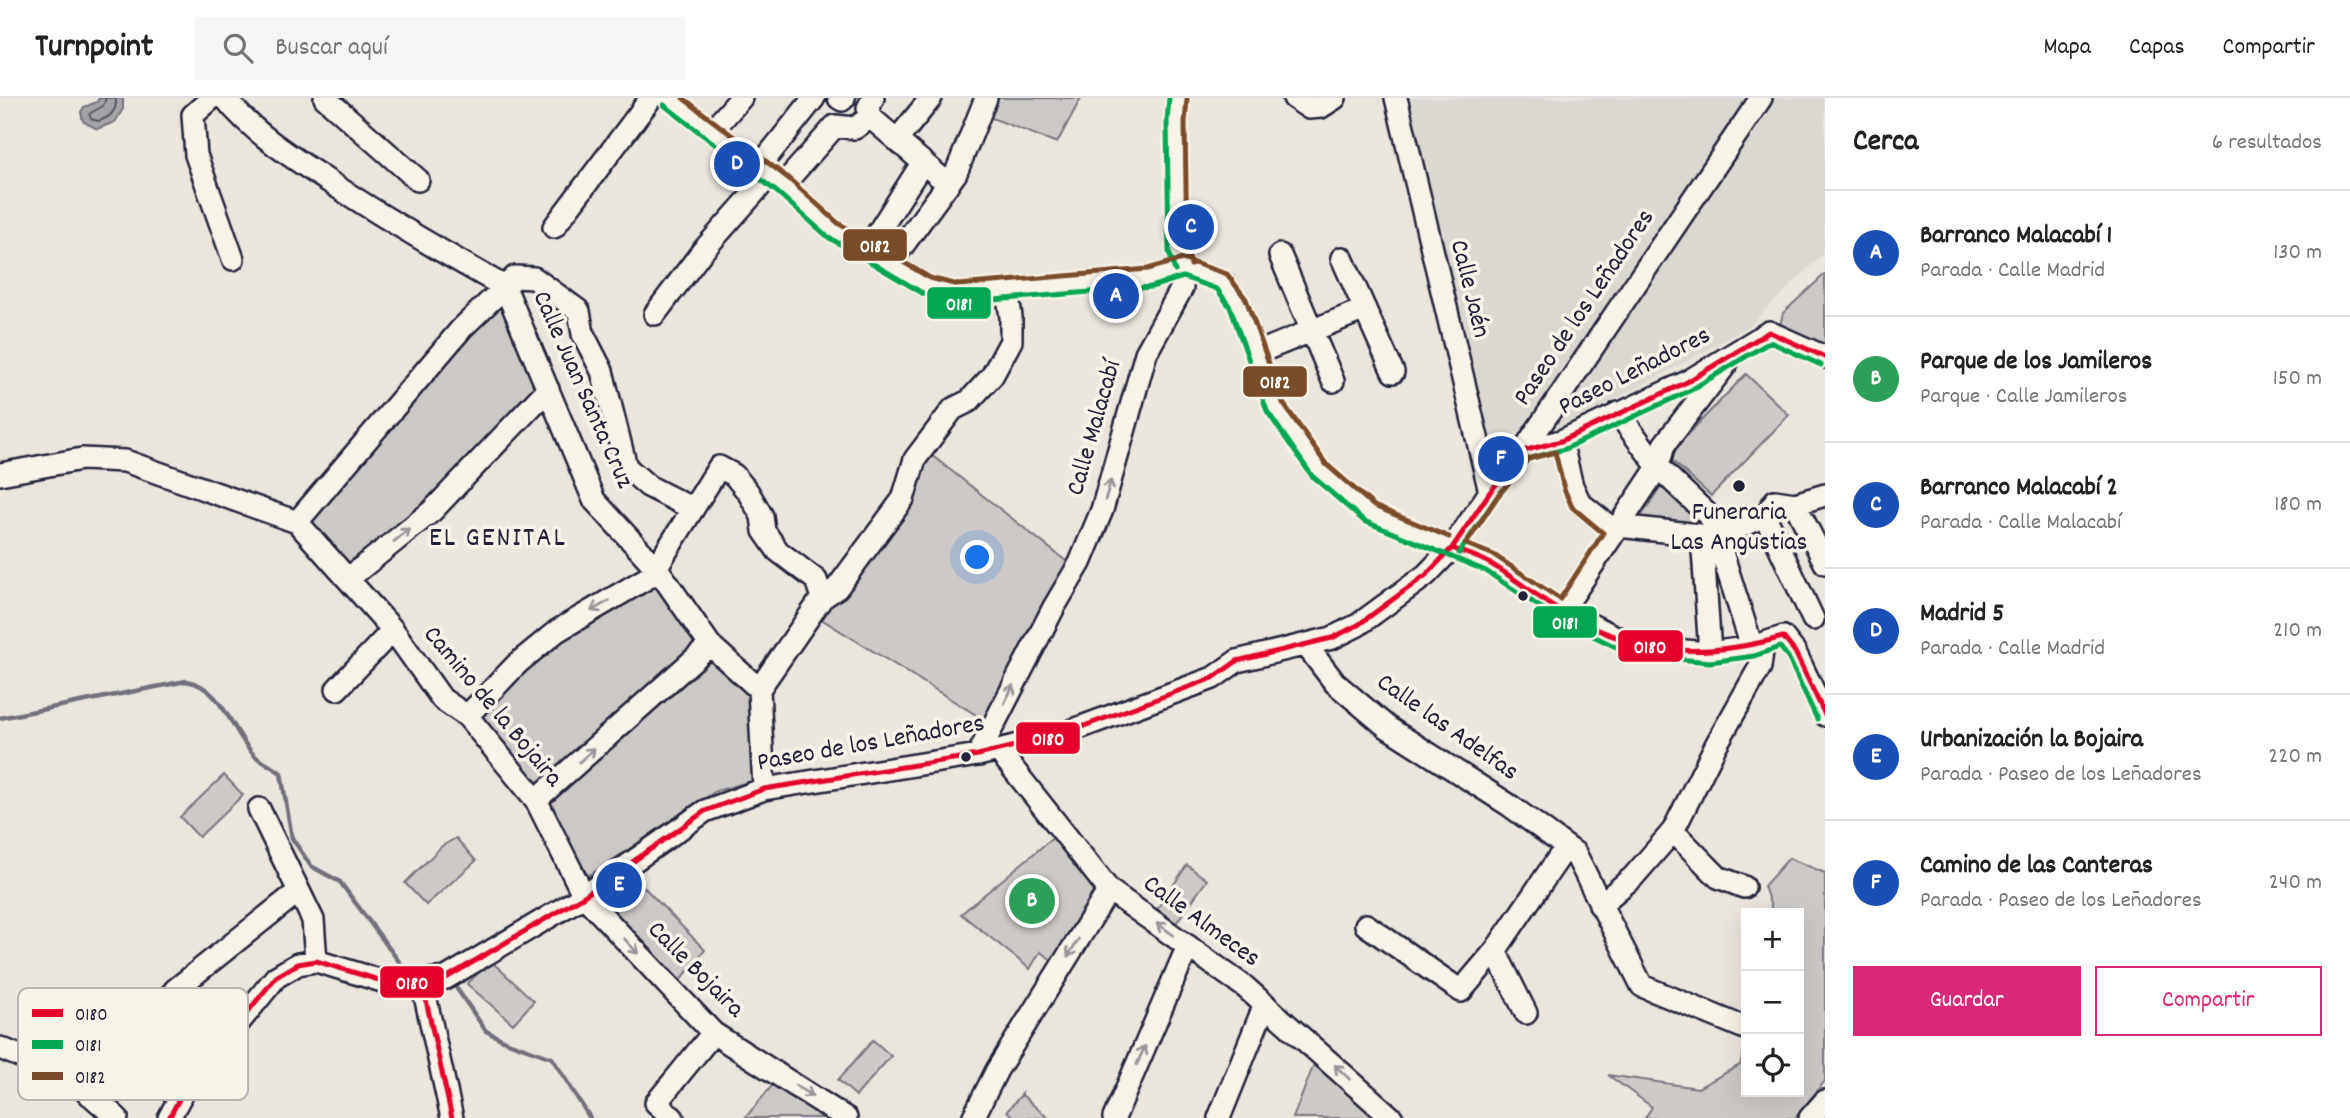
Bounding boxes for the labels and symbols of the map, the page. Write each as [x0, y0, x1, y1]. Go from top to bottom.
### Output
pin: D [714, 138, 760, 190]
pin: C [1168, 201, 1214, 253]
street label: Paseo de los Leñadores [1505, 202, 1665, 414]
line badge: 0182 [842, 228, 908, 262]
text: 0182 [860, 235, 890, 262]
street label: Calle Jaén [1439, 236, 1499, 342]
pin: A [1093, 270, 1139, 322]
street label: Calle Juan Santa Cruz [522, 285, 642, 495]
line badge: 0181 [926, 286, 992, 320]
text: 0181 [946, 293, 972, 320]
street label: Paseo Leñadores [1553, 318, 1717, 426]
street label: Calle Malacabí [1058, 354, 1133, 500]
line badge: 0182 [1242, 365, 1308, 398]
text: 0182 [1260, 371, 1290, 398]
pin: F [1478, 433, 1524, 485]
marker: Funeraria Las Angustias [1731, 478, 1747, 494]
one-way arrow [1102, 479, 1115, 501]
place label: Funeraria Las Angustias [1671, 495, 1807, 562]
district label: EL GENITAL [429, 520, 567, 560]
one-way arrow [393, 527, 411, 543]
your location [960, 540, 994, 574]
unlabelled marker [1516, 589, 1530, 603]
one-way arrow [591, 599, 611, 613]
line badge: 0181 [1532, 605, 1598, 639]
text: 0181 [1552, 612, 1578, 639]
street label: Camino de la Bojaira [413, 618, 571, 796]
line badge: 0180 [1617, 629, 1684, 663]
text: 0180 [1634, 636, 1666, 663]
street label: Calle las Adelfas [1368, 665, 1526, 791]
one-way arrow [1003, 684, 1016, 705]
street label: Paseo de los Leñadores [754, 706, 988, 782]
line badge: 0180 [1015, 721, 1081, 755]
text: 0180 [1032, 728, 1064, 755]
one-way arrow [578, 747, 596, 763]
unlabelled marker [959, 750, 973, 764]
pin: E [596, 859, 642, 911]
street label: Calle Almeces [1135, 867, 1267, 977]
pin: B [1009, 875, 1055, 927]
street label: Calle Bojaira [638, 913, 753, 1028]
one-way arrow [1156, 922, 1175, 936]
one-way arrow [623, 937, 639, 955]
one-way arrow [1065, 938, 1079, 958]
line badge: 0180 [379, 965, 445, 999]
text: 0180 [396, 972, 428, 999]
legend [18, 988, 248, 1100]
text: 0180 [75, 1003, 108, 1030]
text: 0181 [75, 1034, 101, 1061]
one-way arrow [1136, 1045, 1149, 1067]
one-way arrow [1333, 1063, 1350, 1080]
text: 0182 [75, 1066, 105, 1093]
one-way arrow [794, 1084, 813, 1098]

